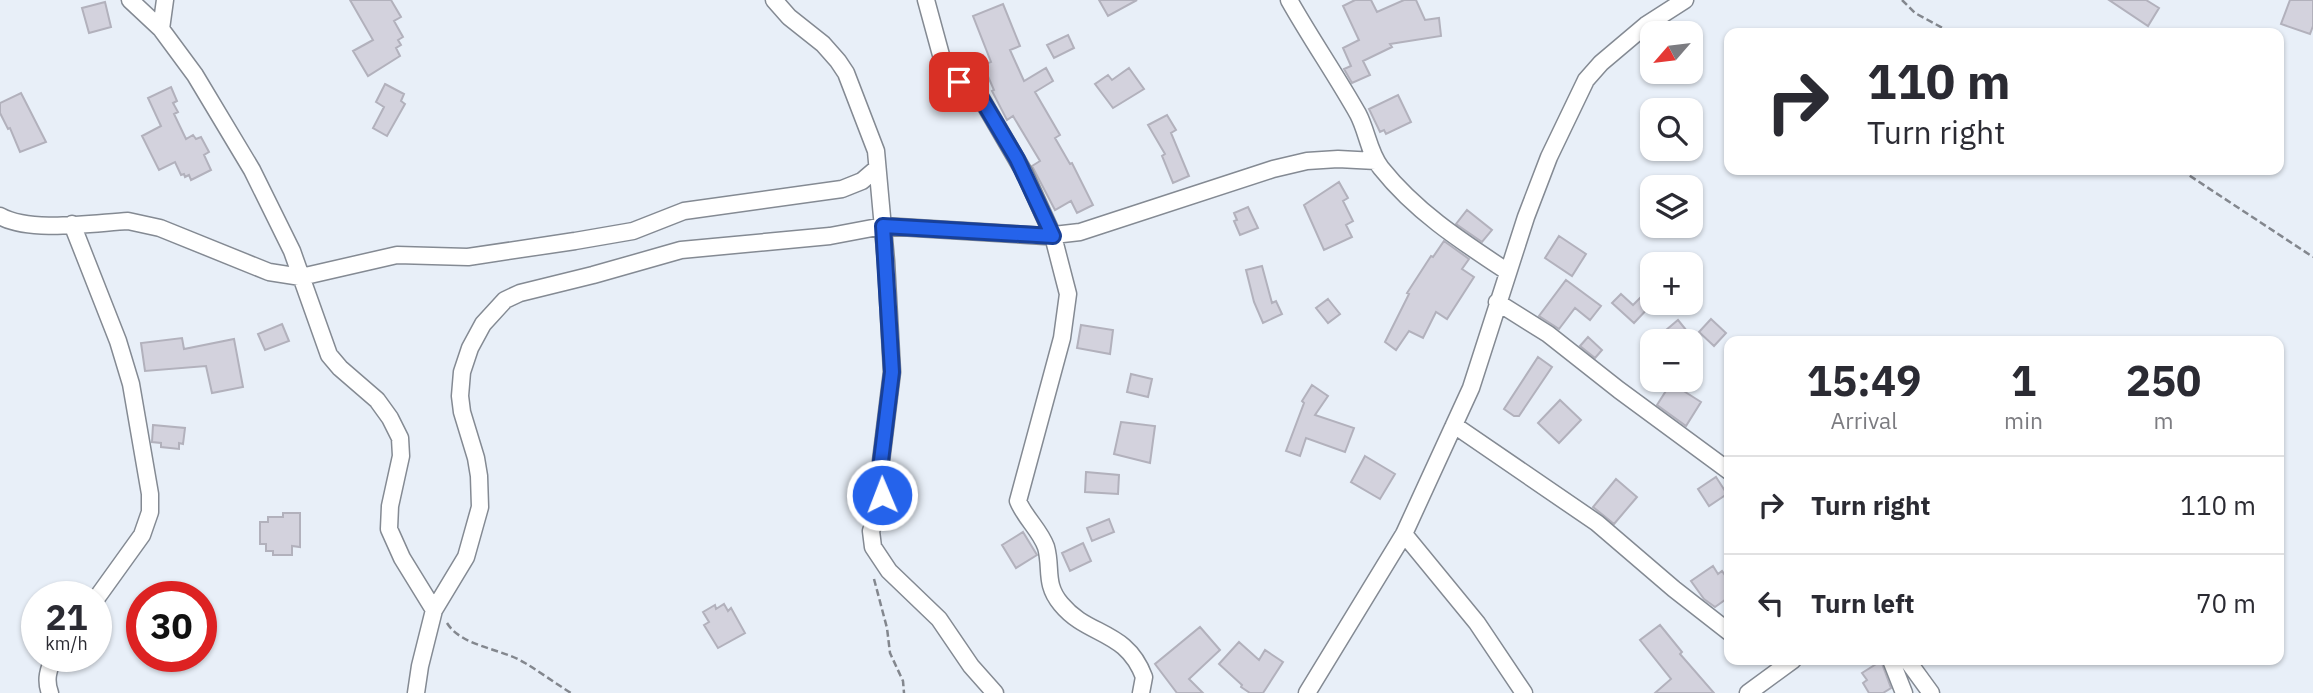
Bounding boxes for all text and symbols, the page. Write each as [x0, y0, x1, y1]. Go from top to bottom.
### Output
north arrow [1640, 21, 1703, 84]
map controls [1640, 21, 1703, 392]
text: 110 m [1867, 49, 2011, 112]
pin [929, 52, 989, 112]
icon: right [1752, 56, 1843, 147]
icon: arrive [940, 63, 978, 101]
button: search [1640, 98, 1703, 161]
text: Turn right [1867, 111, 2005, 153]
button: layers [1640, 175, 1703, 238]
button: + [1640, 252, 1703, 315]
button: − [1640, 329, 1703, 392]
text: 15:49 [1807, 353, 1921, 408]
text: 1 [2011, 353, 2036, 408]
text: 250 [2126, 353, 2201, 408]
text: Arrival [1831, 405, 1898, 435]
text: min [2004, 405, 2043, 435]
text: m [2153, 405, 2174, 435]
position arrow [845, 458, 919, 532]
icon: right [1752, 486, 1790, 524]
text: Turn right [1811, 488, 1930, 522]
text: 110 m [2180, 488, 2256, 522]
speed limit sign: 30 [126, 581, 217, 672]
icon: left [1752, 584, 1790, 622]
text: Turn left [1811, 586, 1914, 620]
text: 70 m [2196, 586, 2256, 620]
text: 21 [45, 594, 88, 640]
text: km/h [45, 632, 88, 655]

